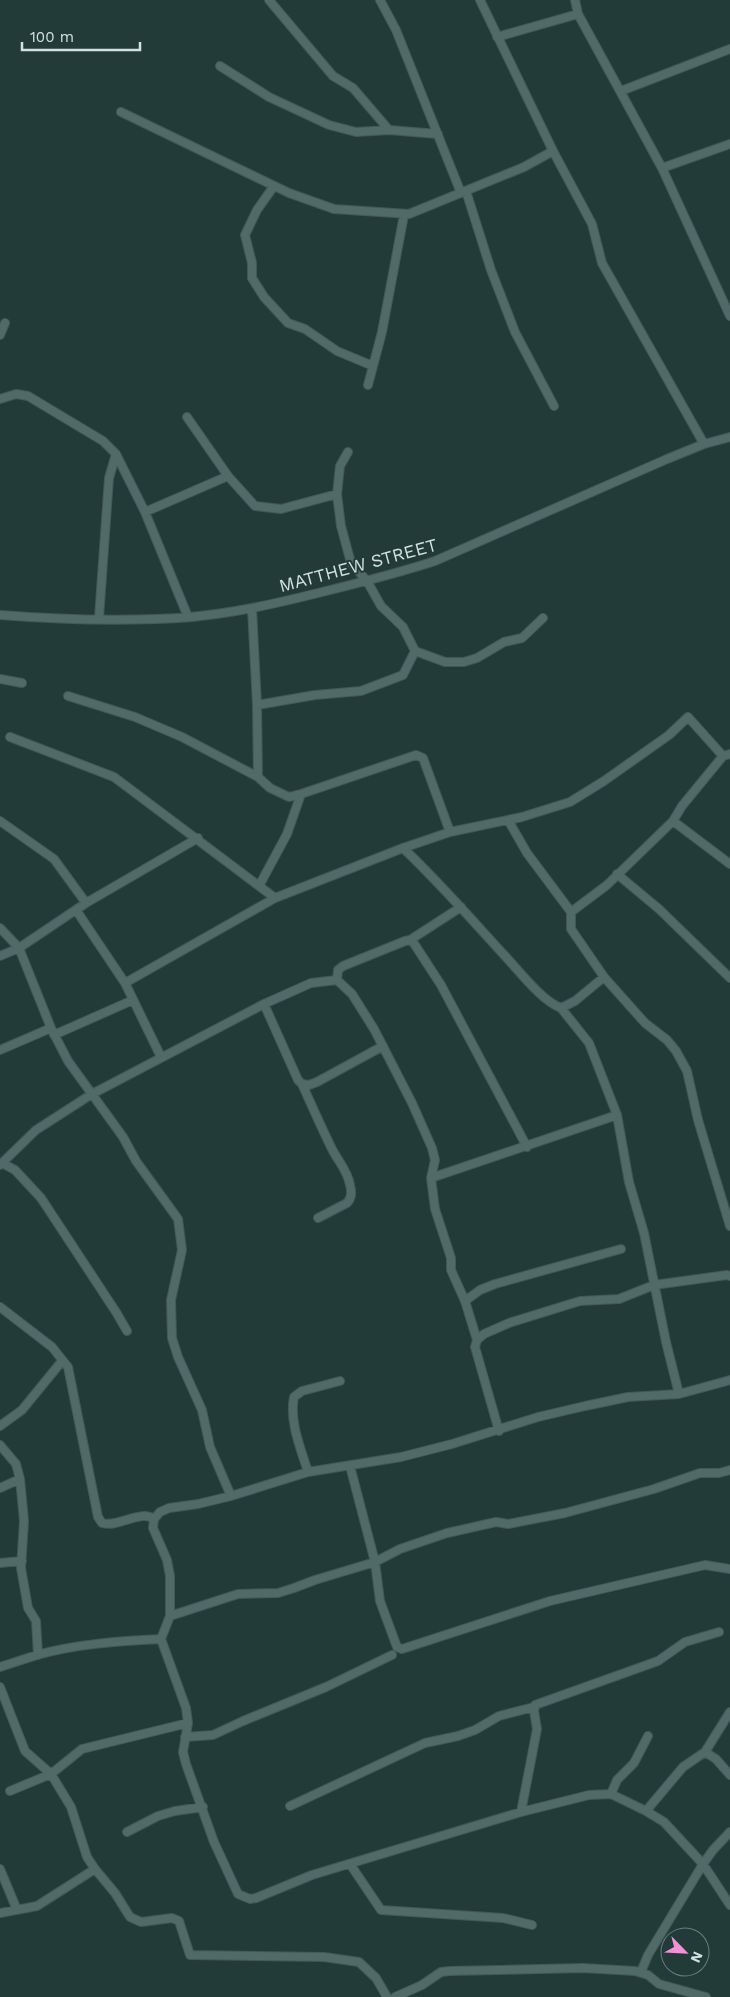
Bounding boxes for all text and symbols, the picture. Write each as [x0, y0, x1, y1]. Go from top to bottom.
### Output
scale bar [22, 20, 140, 52]
text: 100 m [30, 28, 74, 46]
street label: MATTHEW STREET [277, 534, 439, 596]
north arrow [660, 1927, 710, 1977]
text: N [687, 1949, 706, 1965]

